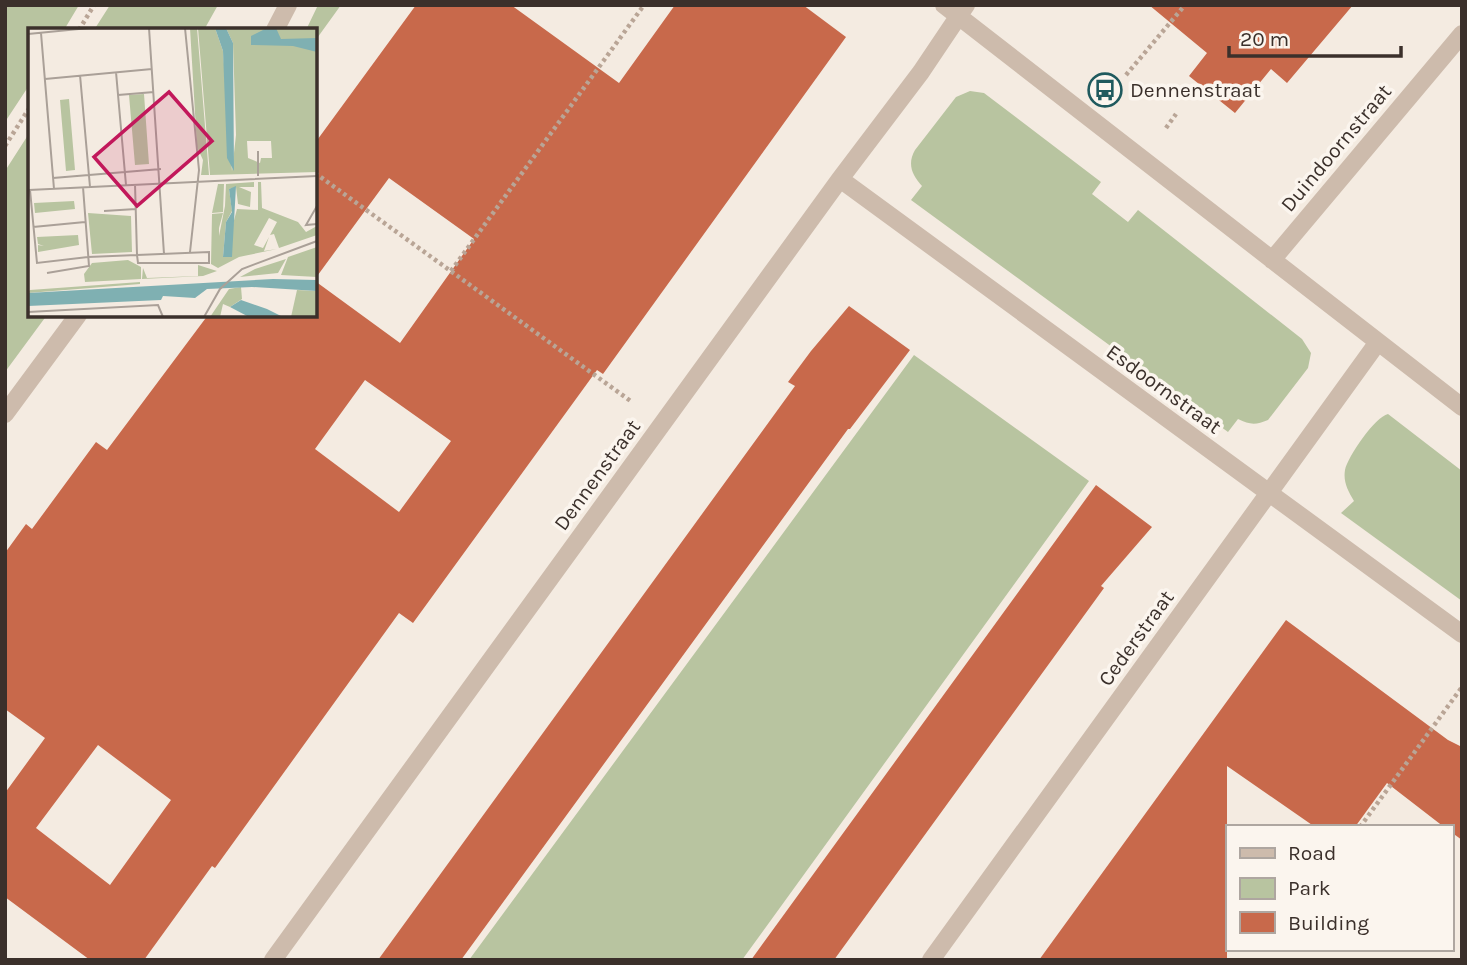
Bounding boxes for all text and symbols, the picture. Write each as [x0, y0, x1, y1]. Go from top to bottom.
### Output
scale bar [1229, 14, 1400, 58]
text: 20 m [1240, 27, 1289, 51]
inset map [28, 28, 317, 317]
bus stop icon: Dennenstraat [1086, 71, 1124, 109]
place label: Dennenstraat [1130, 78, 1261, 102]
street label: Duindoornstraat [1276, 79, 1396, 217]
street label: Esdoornstraat [1102, 339, 1226, 439]
street label: Dennenstraat [549, 415, 645, 535]
street label: Cederstraat [1093, 586, 1179, 690]
legend [1226, 825, 1453, 951]
text: Road [1288, 841, 1336, 865]
text: Park [1288, 876, 1331, 900]
text: Building [1288, 911, 1369, 935]

